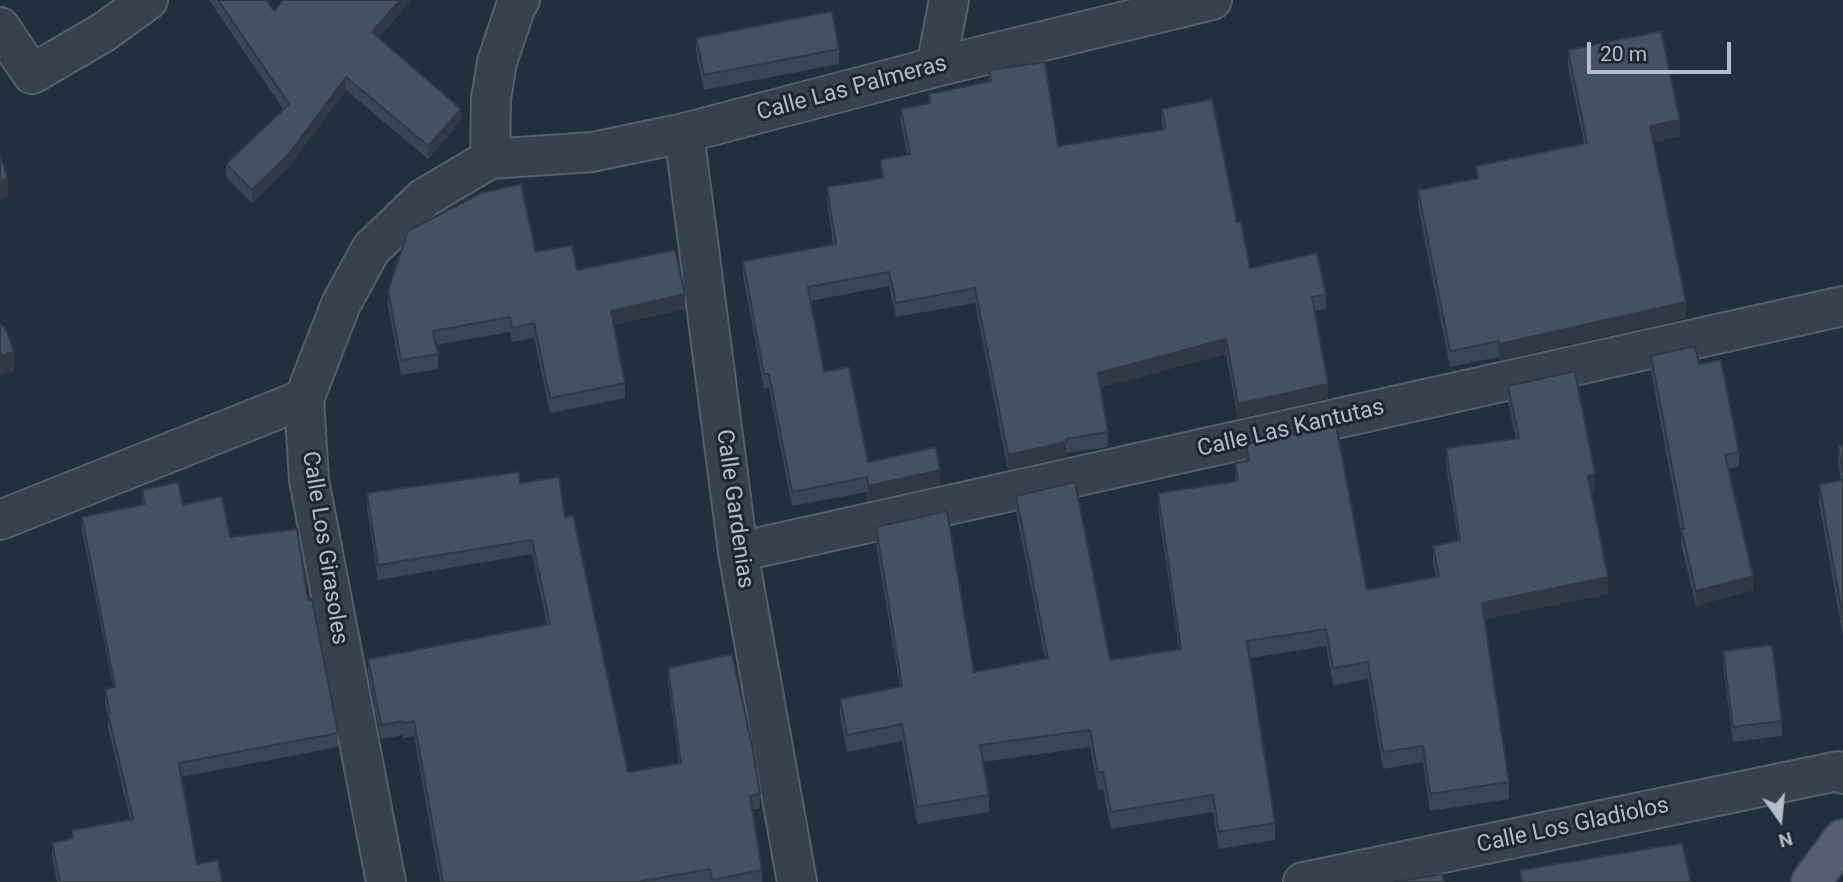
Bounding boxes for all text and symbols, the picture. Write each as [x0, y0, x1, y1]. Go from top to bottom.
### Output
scale bar [1591, 28, 1734, 72]
text: 20 m [1600, 42, 1647, 66]
street label: Calle Las Palmeras [754, 50, 950, 128]
street label: Calle Las Kantutas [1195, 394, 1387, 464]
street label: Calle Gardenias [709, 428, 759, 590]
street label: Calle Los Girasoles [295, 449, 353, 647]
north arrow [1745, 784, 1815, 854]
street label: Calle Los Gladiolos [1474, 792, 1672, 860]
text: N [1776, 827, 1795, 853]

